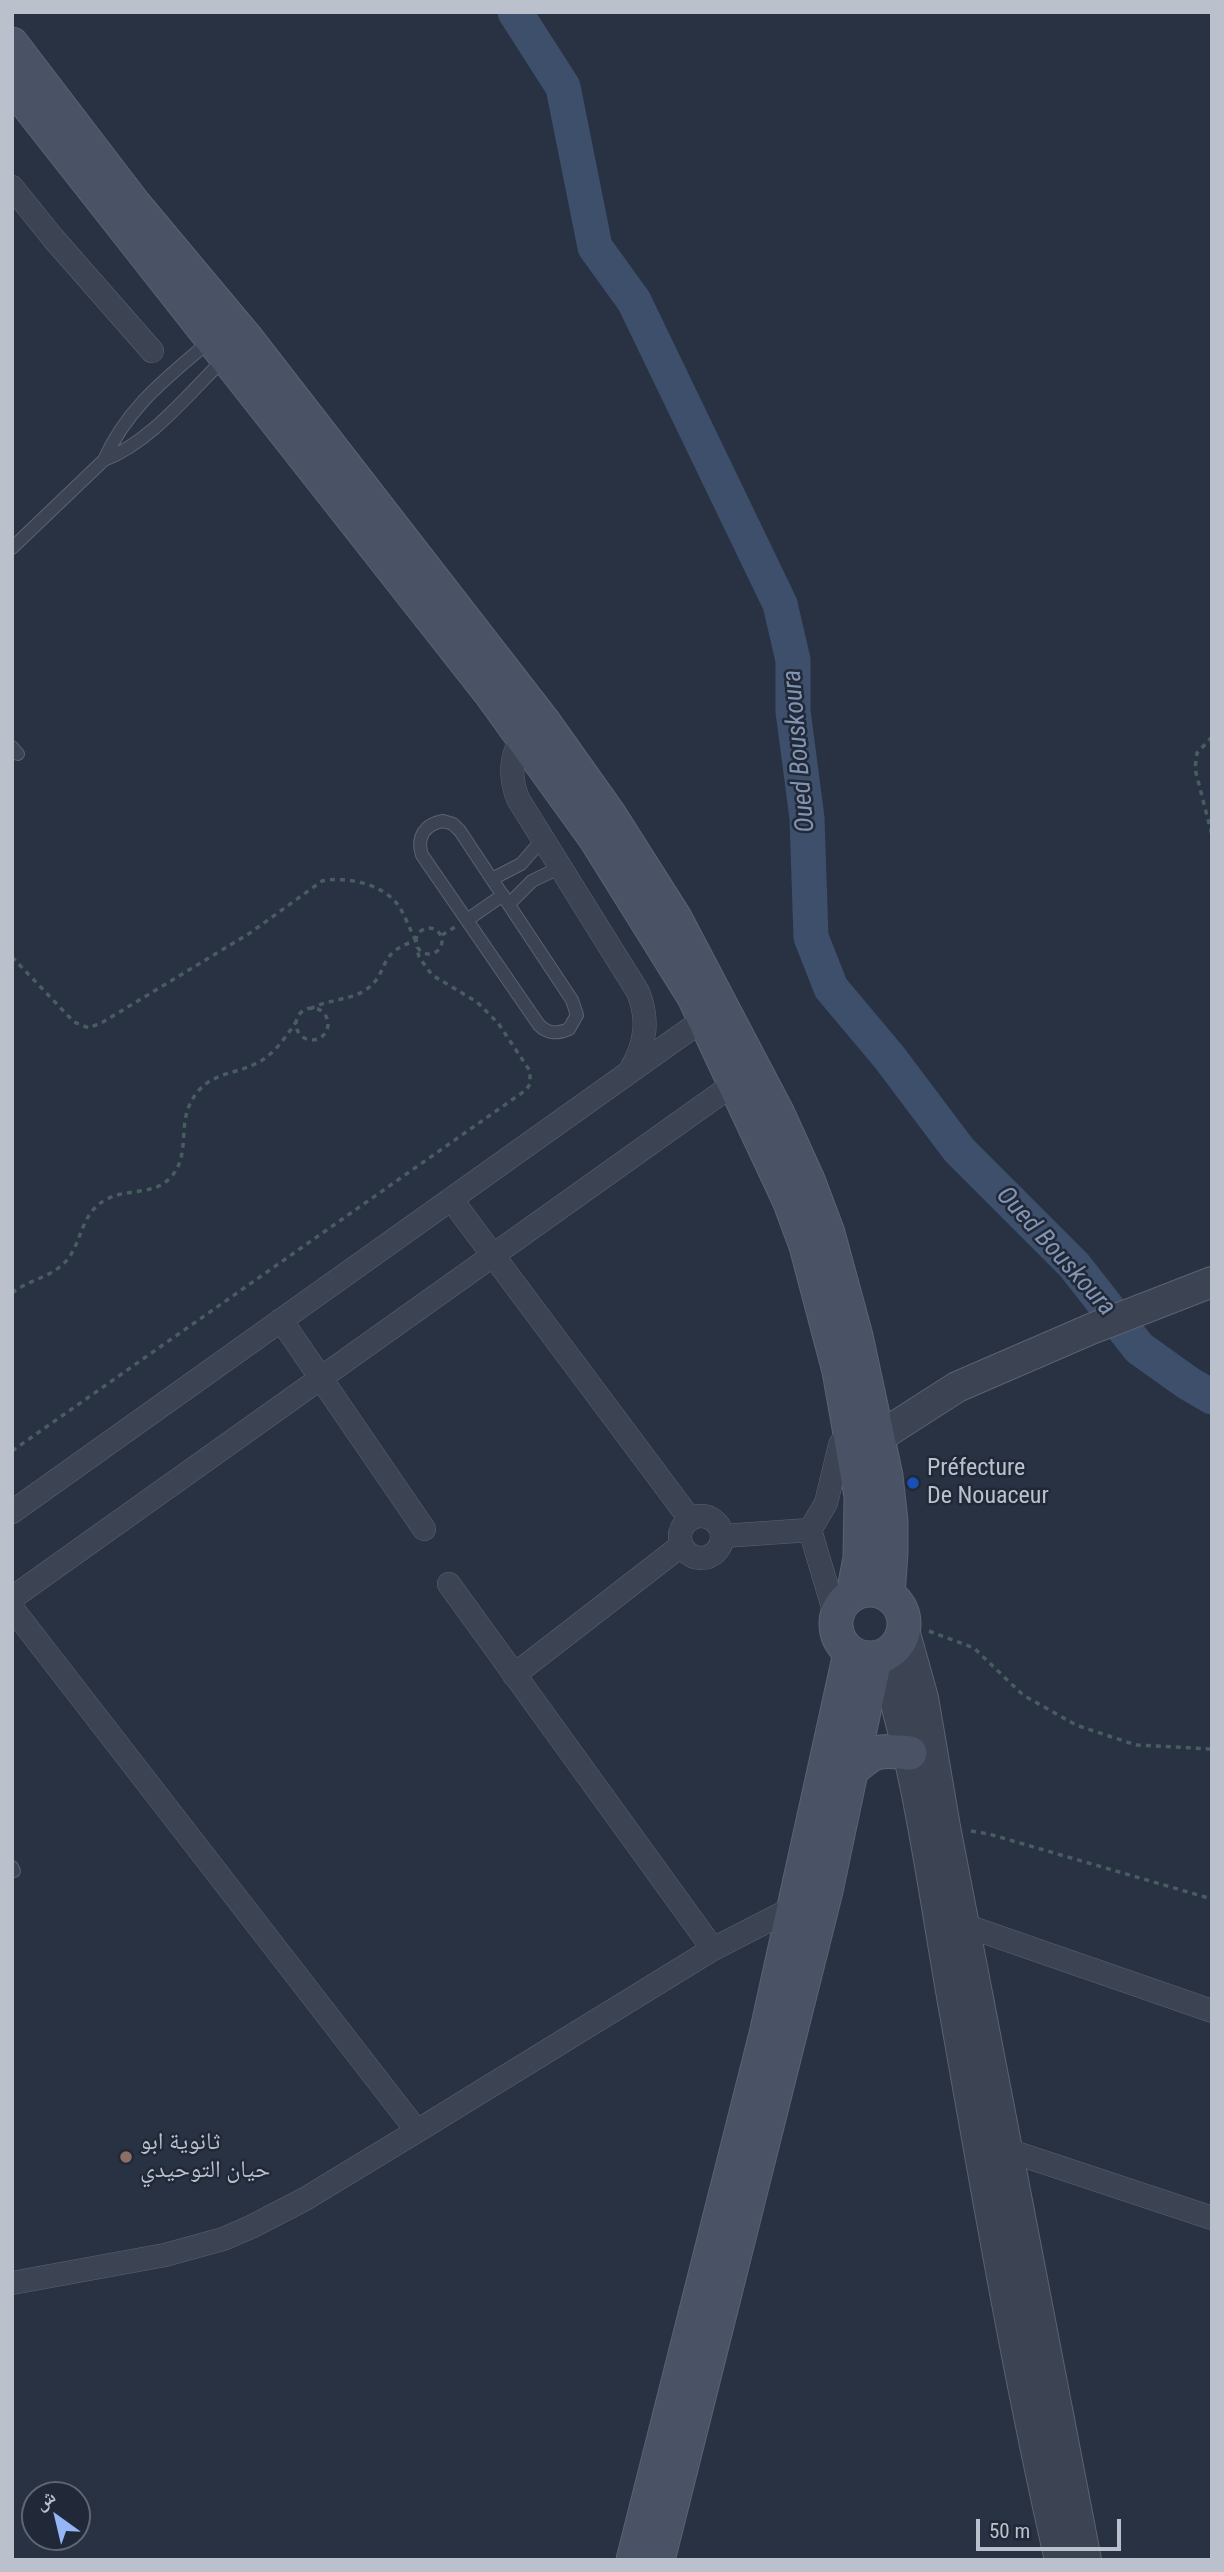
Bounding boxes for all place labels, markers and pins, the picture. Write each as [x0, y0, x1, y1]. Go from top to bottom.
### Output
place label: Préfecture De Nouaceur [927, 1455, 1049, 1511]
marker: Préfecture De Nouaceur [905, 1475, 921, 1491]
place label: ثانوية ابو حيان التوحيدي [140, 2129, 270, 2185]
marker: ثانوية ابو حيان التوحيدي [118, 2149, 134, 2165]

